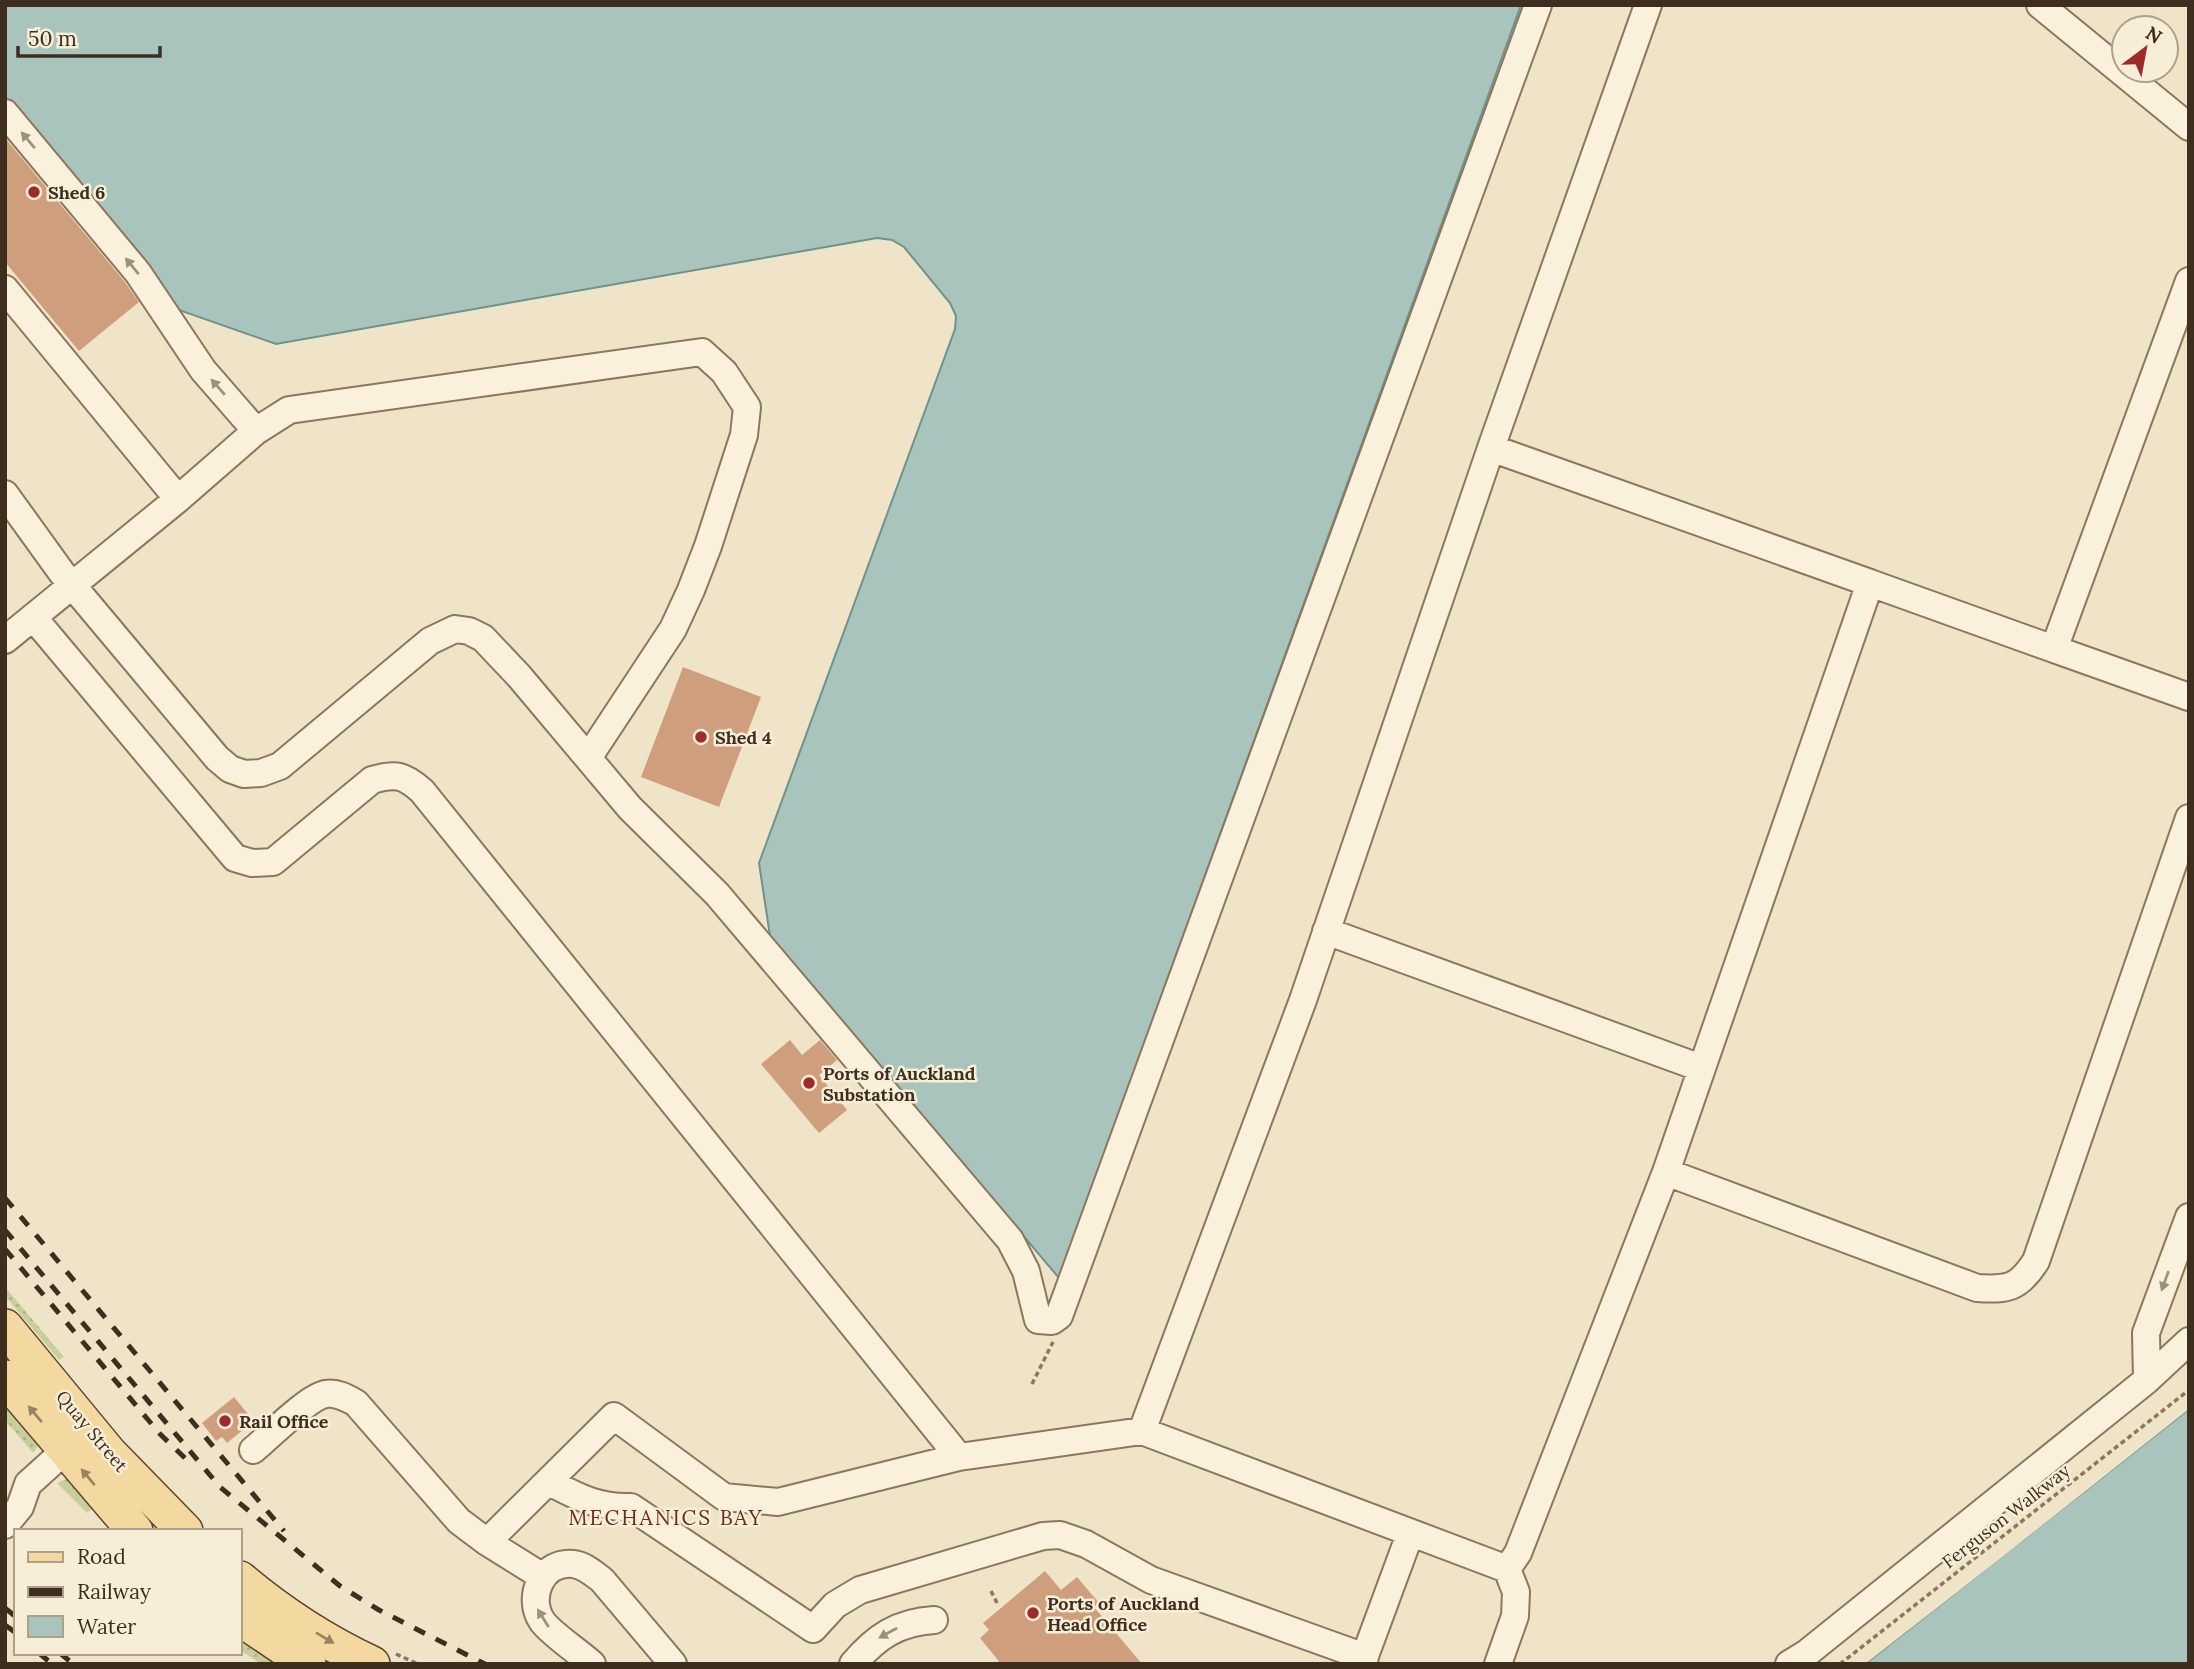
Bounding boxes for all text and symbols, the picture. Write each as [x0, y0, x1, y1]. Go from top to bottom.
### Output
scale bar [18, 14, 159, 58]
north arrow [2110, 14, 2180, 84]
text: N [2141, 21, 2167, 49]
text: 50 m [28, 25, 77, 52]
one-way arrow [21, 131, 36, 148]
place label: Shed 6 [48, 181, 105, 204]
marker: Shed 6 [26, 184, 42, 200]
one-way arrow [124, 258, 139, 276]
one-way arrow [210, 378, 226, 396]
place label: Shed 4 [715, 726, 772, 749]
marker: Shed 4 [693, 729, 709, 745]
place label: Ports of Auckland Substation [823, 1062, 976, 1106]
marker: Ports of Auckland Substation [801, 1075, 817, 1091]
one-way arrow [2159, 1270, 2170, 1291]
street label: Quay Street [51, 1386, 133, 1477]
one-way arrow [27, 1405, 43, 1423]
place label: Rail Office [239, 1410, 329, 1433]
marker: Rail Office [217, 1413, 233, 1429]
street label: Ferguson Walkway [1937, 1459, 2075, 1573]
one-way arrow [80, 1468, 96, 1486]
district label: MECHANICS BAY [568, 1504, 764, 1531]
legend [14, 1529, 242, 1655]
text: Road [77, 1543, 126, 1570]
text: Railway [77, 1578, 151, 1605]
place label: Ports of Auckland Head Office [1047, 1592, 1200, 1636]
marker: Ports of Auckland Head Office [1025, 1605, 1041, 1621]
one-way arrow [537, 1608, 550, 1628]
text: Water [77, 1613, 136, 1640]
one-way arrow [878, 1626, 898, 1638]
one-way arrow [315, 1632, 334, 1644]

